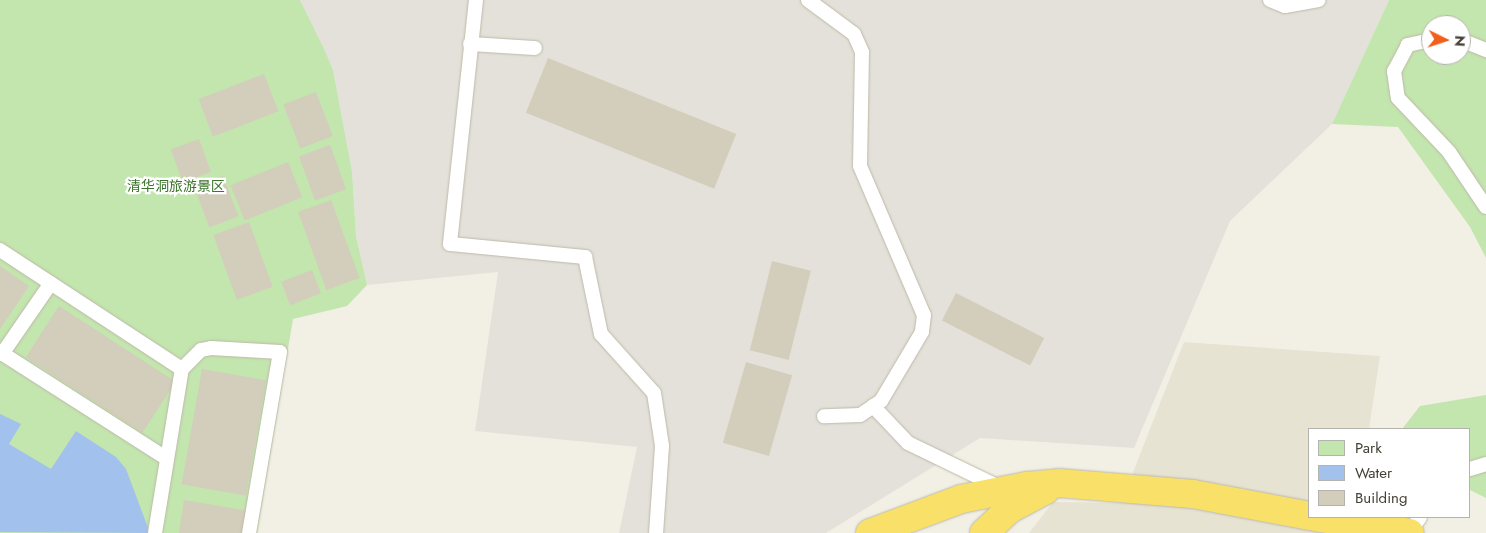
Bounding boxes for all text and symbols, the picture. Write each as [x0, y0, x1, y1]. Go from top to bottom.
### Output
north arrow [1421, 15, 1471, 65]
text: N [1450, 35, 1470, 47]
park label: 清华洞旅游景区 [127, 178, 225, 194]
legend [1308, 428, 1471, 518]
text: Park [1355, 437, 1382, 459]
text: Water [1355, 462, 1392, 484]
text: Building [1355, 487, 1407, 509]

